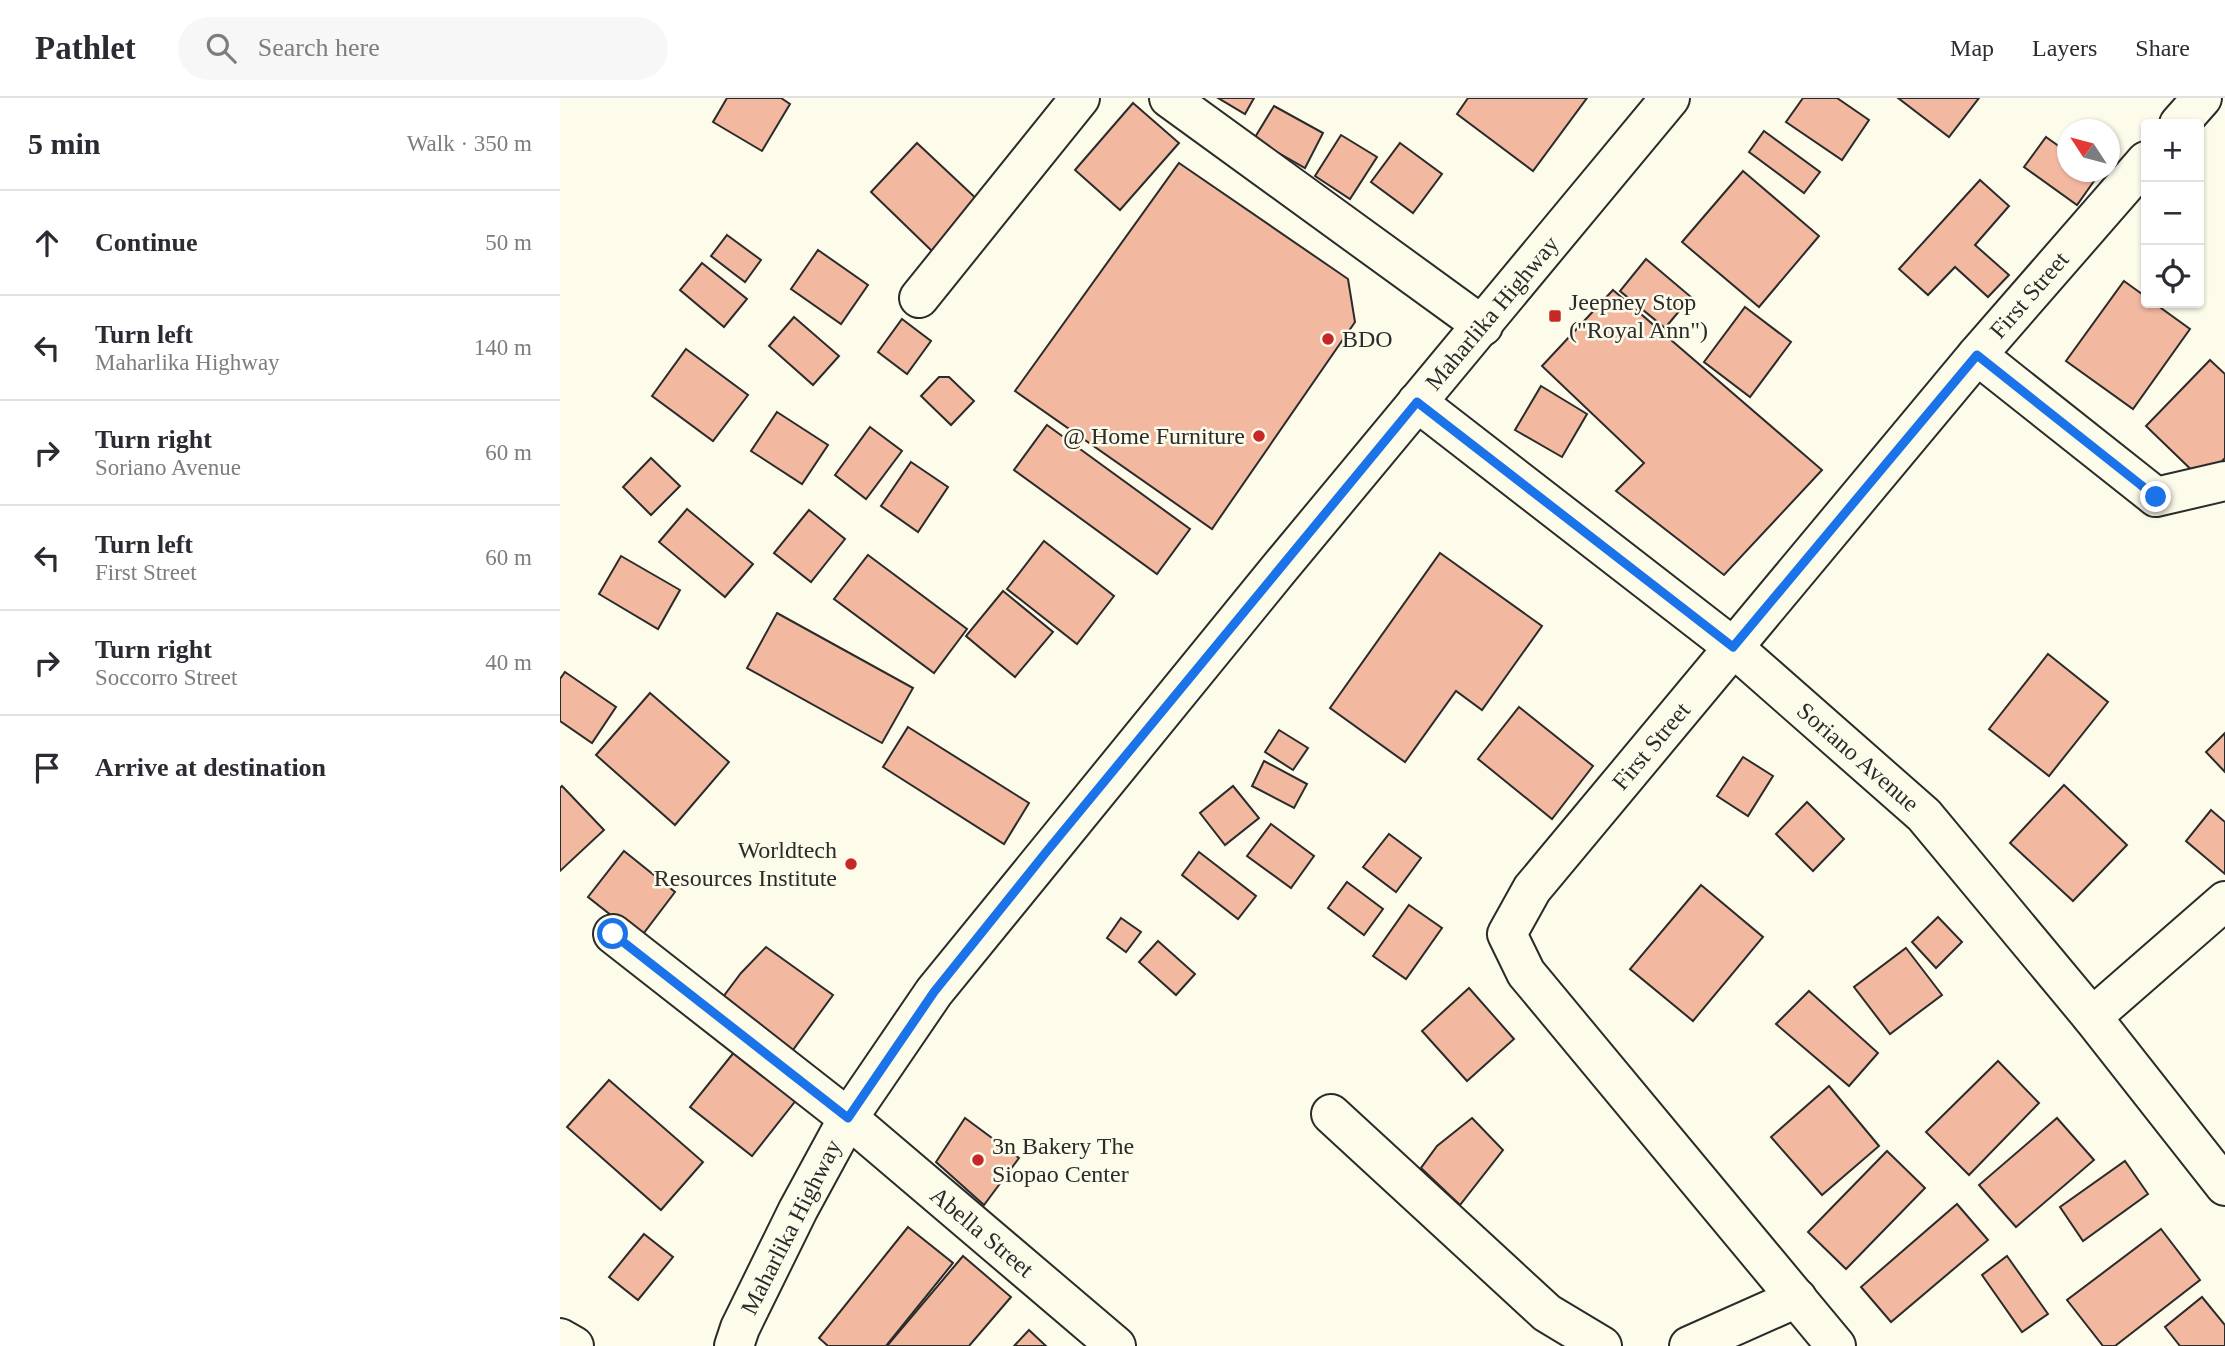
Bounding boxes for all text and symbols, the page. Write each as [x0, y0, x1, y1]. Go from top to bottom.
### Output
search box [178, 17, 668, 80]
icon: search [202, 29, 240, 67]
text: Pathlet [35, 30, 136, 66]
text: Search here [258, 33, 380, 62]
text: Map [1950, 35, 1994, 61]
text: Layers [2032, 35, 2097, 61]
text: Share [2135, 35, 2190, 61]
north arrow [2057, 119, 2120, 182]
map controls [2141, 119, 2204, 308]
button: + [2141, 119, 2204, 182]
text: 5 min [28, 127, 101, 160]
text: Walk · 350 m [407, 131, 532, 156]
button: − [2141, 182, 2204, 245]
icon: ahead [28, 224, 66, 262]
text: Continue [95, 228, 198, 257]
text: 50 m [485, 230, 532, 255]
street label: Maharlika Highway [1420, 231, 1564, 395]
button: locate [2141, 245, 2204, 308]
street label: First Street [1984, 246, 2074, 344]
place label: Jeepney Stop ("Royal Ann") [1569, 289, 1708, 343]
marker: Jeepney Stop ("Royal Ann") [1547, 308, 1563, 324]
text: Turn left [95, 320, 193, 349]
place label: BDO [1342, 326, 1393, 352]
icon: left [28, 329, 66, 367]
marker: BDO [1320, 331, 1336, 347]
text: 140 m [474, 335, 532, 360]
text: Maharlika Highway [95, 350, 280, 375]
place label: @ Home Furniture [1063, 423, 1245, 449]
text: Turn right [95, 425, 212, 454]
marker: @ Home Furniture [1251, 428, 1267, 444]
icon: right [28, 434, 66, 472]
text: 60 m [485, 440, 532, 465]
text: Soriano Avenue [95, 455, 241, 480]
route end [2140, 481, 2171, 512]
text: Turn left [95, 530, 193, 559]
icon: left [28, 539, 66, 577]
text: 60 m [485, 545, 532, 570]
text: First Street [95, 560, 197, 585]
text: Turn right [95, 635, 212, 664]
icon: right [28, 644, 66, 682]
text: 40 m [485, 650, 532, 675]
text: Soccorro Street [95, 665, 237, 690]
street label: First Street [1607, 697, 1695, 795]
street label: Soriano Avenue [1792, 697, 1924, 817]
icon: arrive [28, 749, 66, 787]
text: Arrive at destination [95, 753, 326, 782]
place label: Worldtech Resources Institute [654, 837, 837, 891]
marker: Worldtech Resources Institute [843, 856, 859, 872]
route start [597, 918, 628, 949]
place label: 3n Bakery The Siopao Center [992, 1133, 1134, 1187]
street label: Maharlika Highway [736, 1135, 846, 1319]
marker: 3n Bakery The Siopao Center [970, 1152, 986, 1168]
street label: Abella Street [925, 1182, 1039, 1283]

